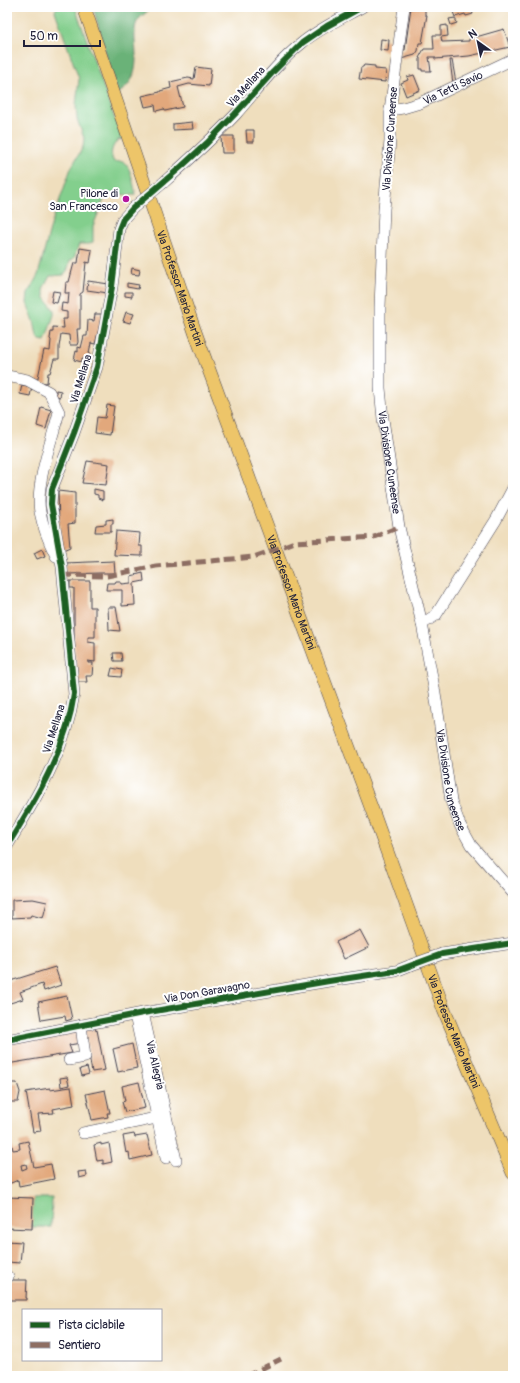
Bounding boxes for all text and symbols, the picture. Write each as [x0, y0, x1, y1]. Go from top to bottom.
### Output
scale bar [24, 22, 100, 48]
north arrow [458, 22, 498, 62]
text: N [466, 26, 480, 42]
text: 50 m [30, 29, 58, 44]
street label: Via Mellana [224, 64, 268, 110]
street label: Via Tetti Savio [421, 68, 485, 107]
street label: Via Divisione Cuneense [380, 86, 400, 192]
place label: Pilone di San Francesco [49, 187, 118, 213]
marker: Pilone di San Francesco [121, 194, 131, 204]
street label: Via Professor Mario Martini [154, 228, 206, 348]
street label: Via Mellana [67, 353, 95, 405]
street label: Via Divisione Cuneense [376, 410, 404, 515]
street label: Via Professor Mario Martini [264, 533, 319, 652]
street label: Via Mellana [40, 703, 68, 755]
street label: Via Divisione Cuneense [434, 728, 469, 834]
street label: Via Professor Mario Martini [425, 972, 483, 1090]
street label: Via Don Garavagno [163, 978, 251, 1006]
street label: Via Allegria [143, 1039, 167, 1091]
legend [22, 1309, 162, 1361]
text: Pista ciclabile [58, 1318, 125, 1333]
text: Sentiero [58, 1338, 101, 1353]

